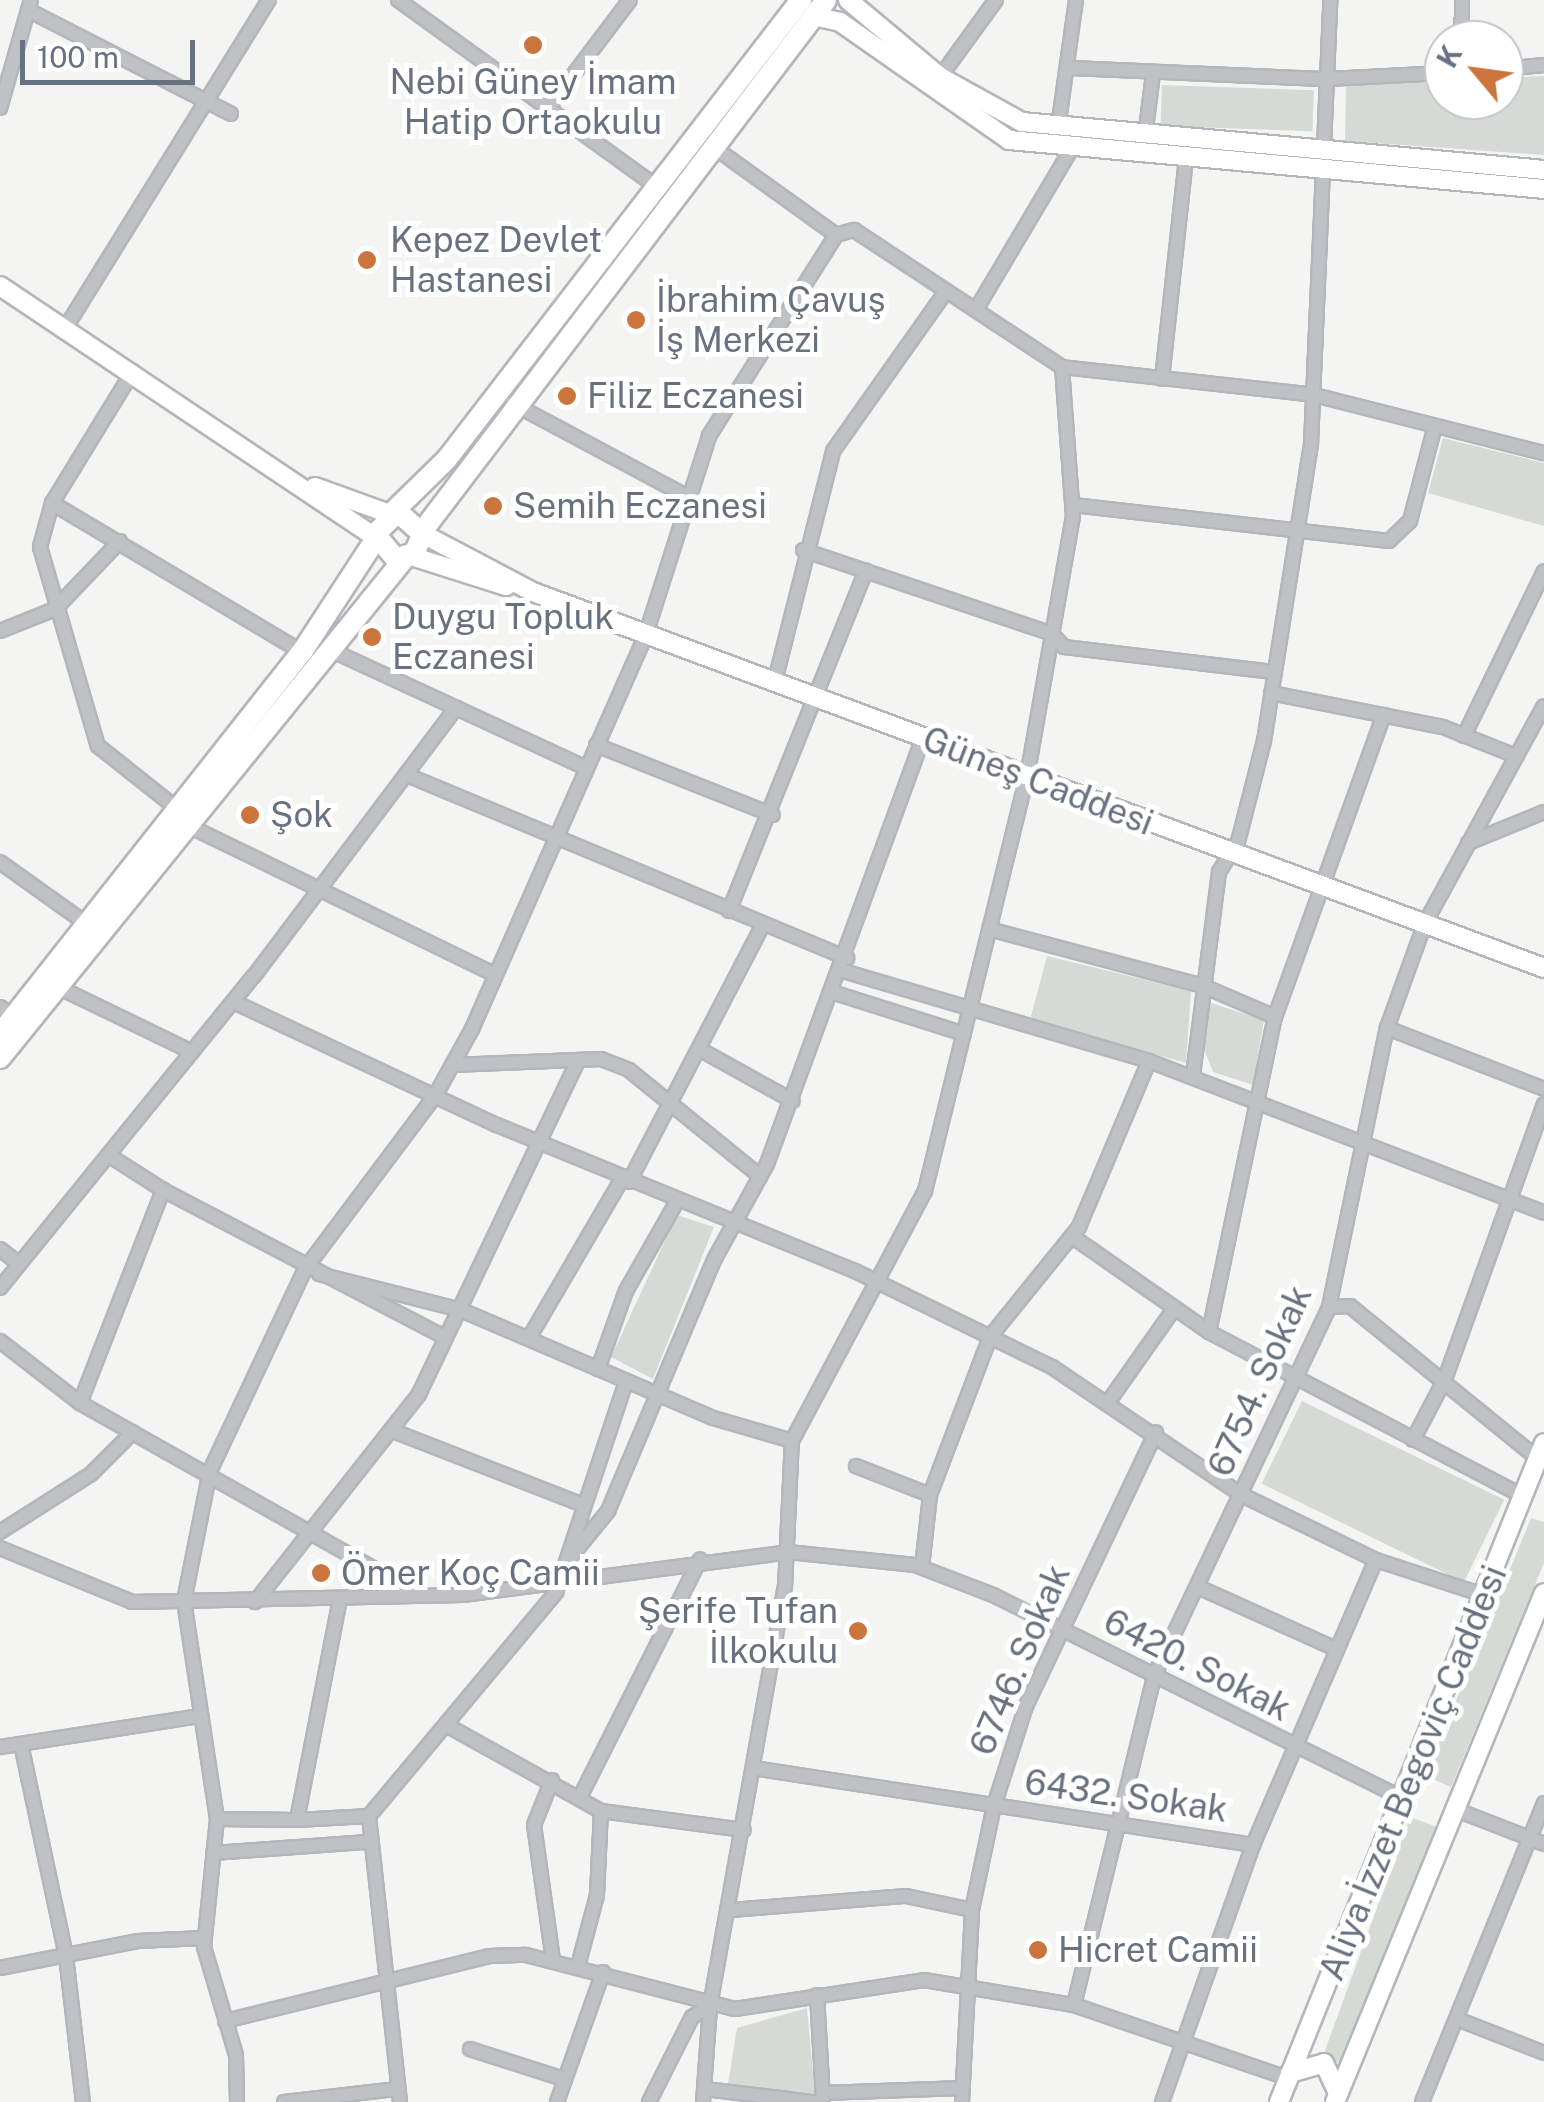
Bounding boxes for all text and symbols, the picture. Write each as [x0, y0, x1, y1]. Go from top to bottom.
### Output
scale bar [25, 20, 200, 82]
north arrow [1424, 20, 1524, 120]
marker: Nebi Güney İmam Hatip Ortaokulu [522, 34, 544, 56]
text: 100 m [37, 39, 119, 75]
text: K [1430, 39, 1468, 73]
place label: Nebi Güney İmam Hatip Ortaokulu [390, 61, 676, 143]
place label: Kepez Devlet Hastanesi [390, 219, 602, 301]
marker: Kepez Devlet Hastanesi [354, 247, 380, 273]
place label: İbrahim Çavuş İş Merkezi [656, 279, 885, 361]
marker: İbrahim Çavuş İş Merkezi [625, 309, 647, 331]
place label: Filiz Eczanesi [587, 375, 804, 417]
marker: Filiz Eczanesi [556, 385, 578, 407]
place label: Semih Eczanesi [513, 485, 767, 527]
marker: Semih Eczanesi [482, 495, 504, 517]
place label: Duygu Topluk Eczanesi [392, 596, 614, 678]
marker: Duygu Topluk Eczanesi [361, 626, 383, 648]
street label: Güneş Caddesi [917, 718, 1159, 844]
place label: Şok [270, 794, 333, 836]
marker: Şok [239, 804, 261, 826]
street label: 6754. Sokak [1199, 1279, 1321, 1483]
place label: Ömer Koç Camii [341, 1552, 600, 1594]
street label: 6746. Sokak [961, 1558, 1079, 1762]
street label: Aliya İzzet Begoviç Caddesi [1310, 1559, 1516, 1987]
marker: Ömer Koç Camii [310, 1562, 332, 1584]
place label: Şerife Tufan İlkokulu [638, 1590, 838, 1672]
street label: 6420. Sokak [1097, 1600, 1297, 1730]
marker: Şerife Tufan İlkokulu [847, 1620, 869, 1642]
street label: 6432. Sokak [1022, 1761, 1230, 1831]
place label: Hicret Camii [1058, 1929, 1258, 1971]
marker: Hicret Camii [1027, 1939, 1049, 1961]

